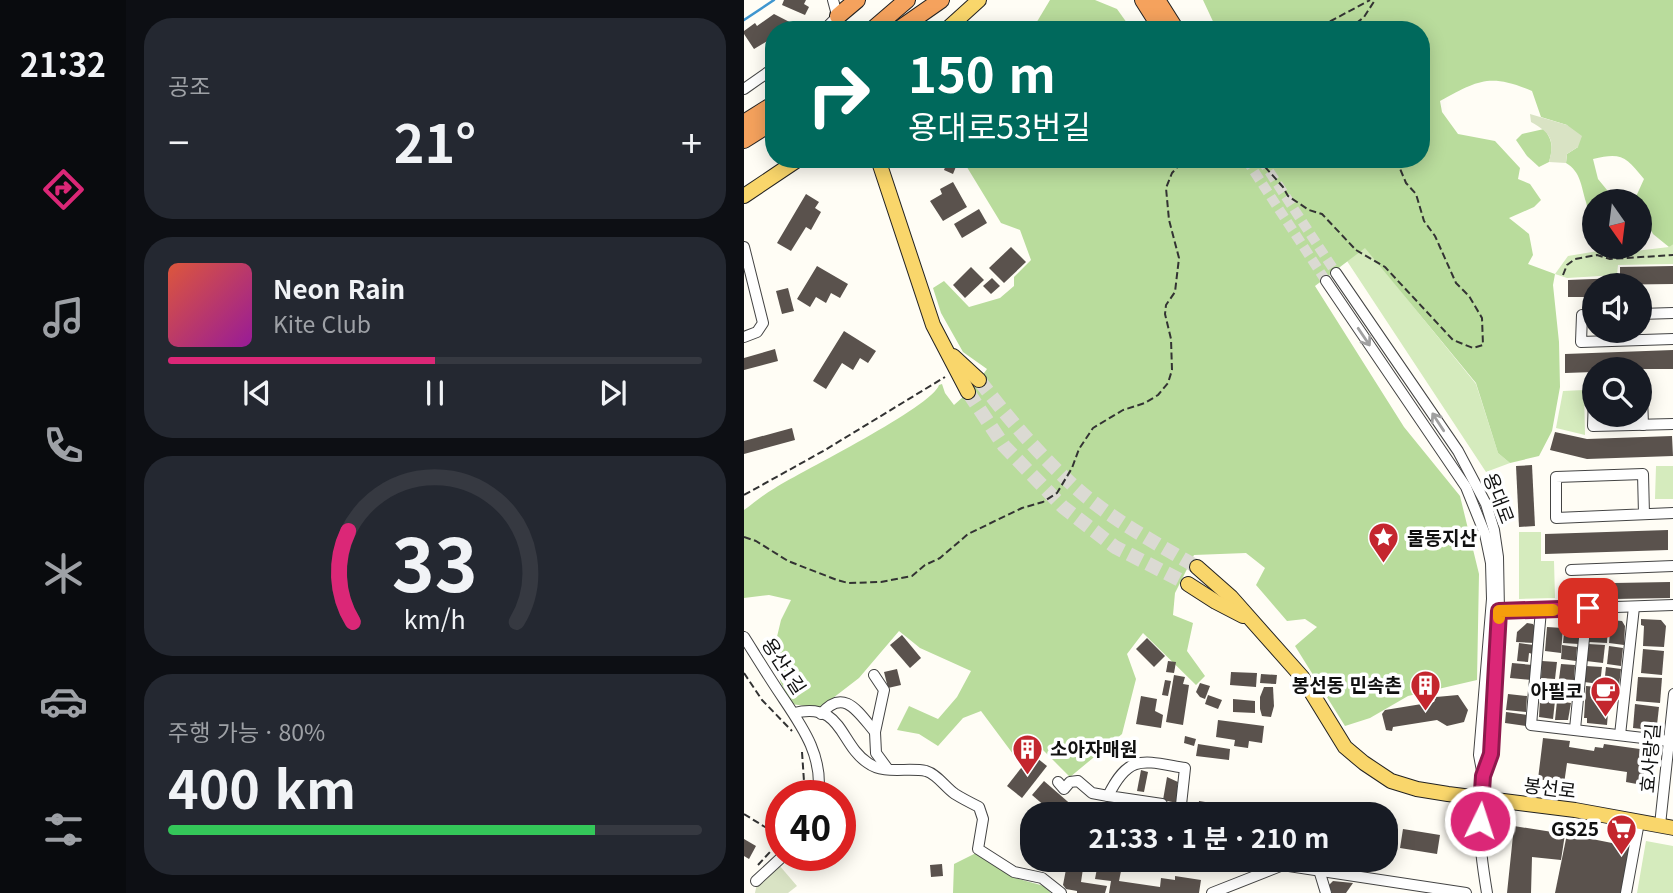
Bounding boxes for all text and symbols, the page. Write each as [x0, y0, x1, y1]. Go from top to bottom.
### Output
text: 150 m [908, 36, 1056, 107]
text: 21:32 [20, 40, 106, 86]
icon: right [793, 49, 884, 140]
text: 공조 [168, 68, 210, 102]
text: 용대로53번길 [908, 102, 1091, 148]
text: 21° [394, 103, 476, 178]
text: − [168, 113, 189, 168]
text: + [681, 113, 702, 168]
icon: directions [39, 165, 88, 214]
north arrow [1582, 189, 1652, 259]
map controls [1582, 189, 1652, 427]
text: Neon Rain [273, 269, 405, 306]
button: sound [1582, 273, 1652, 343]
icon: music [39, 293, 88, 342]
text: Kite Club [273, 306, 371, 340]
one-way arrow [1357, 327, 1371, 346]
button: search [1582, 357, 1652, 427]
icon: previous [238, 374, 276, 412]
icon: pause [416, 374, 454, 412]
icon: next [594, 374, 632, 412]
one-way arrow [1431, 413, 1446, 432]
icon: phone [39, 421, 88, 470]
street label: 용대로 [1478, 468, 1522, 527]
text: 33 [392, 508, 478, 613]
place icon: 물동지산 [1367, 521, 1401, 565]
place label: 물동지산 [1407, 523, 1477, 550]
icon: climate [39, 549, 88, 598]
pin [1558, 578, 1618, 638]
icon: arrive [1569, 589, 1607, 627]
text: km/h [404, 600, 466, 636]
street label: 용산1길 [757, 631, 814, 699]
building icon: 봉선동 민속촌 [1408, 668, 1442, 712]
place label: 봉선동 민속촌 [1292, 670, 1402, 697]
cafe icon: 아필코 [1589, 674, 1623, 718]
place label: 아필코 [1531, 676, 1583, 703]
icon: car [39, 677, 88, 726]
text: 주행 가능 · 80% [168, 714, 325, 748]
street label: 효사랑길 [1632, 722, 1665, 794]
building icon: 소아자매원 [1010, 732, 1044, 776]
place label: 소아자매원 [1050, 734, 1137, 761]
text: 400 km [168, 749, 356, 824]
street label: 봉선로 [1523, 770, 1578, 803]
speed limit sign: 40 [765, 780, 856, 871]
position arrow [1443, 784, 1517, 858]
icon: filters [39, 805, 88, 854]
supermarket icon: GS25 [1605, 812, 1639, 856]
place label: GS25 [1551, 814, 1599, 841]
text: 21:33 · 1 분 · 210 m [1089, 818, 1329, 855]

